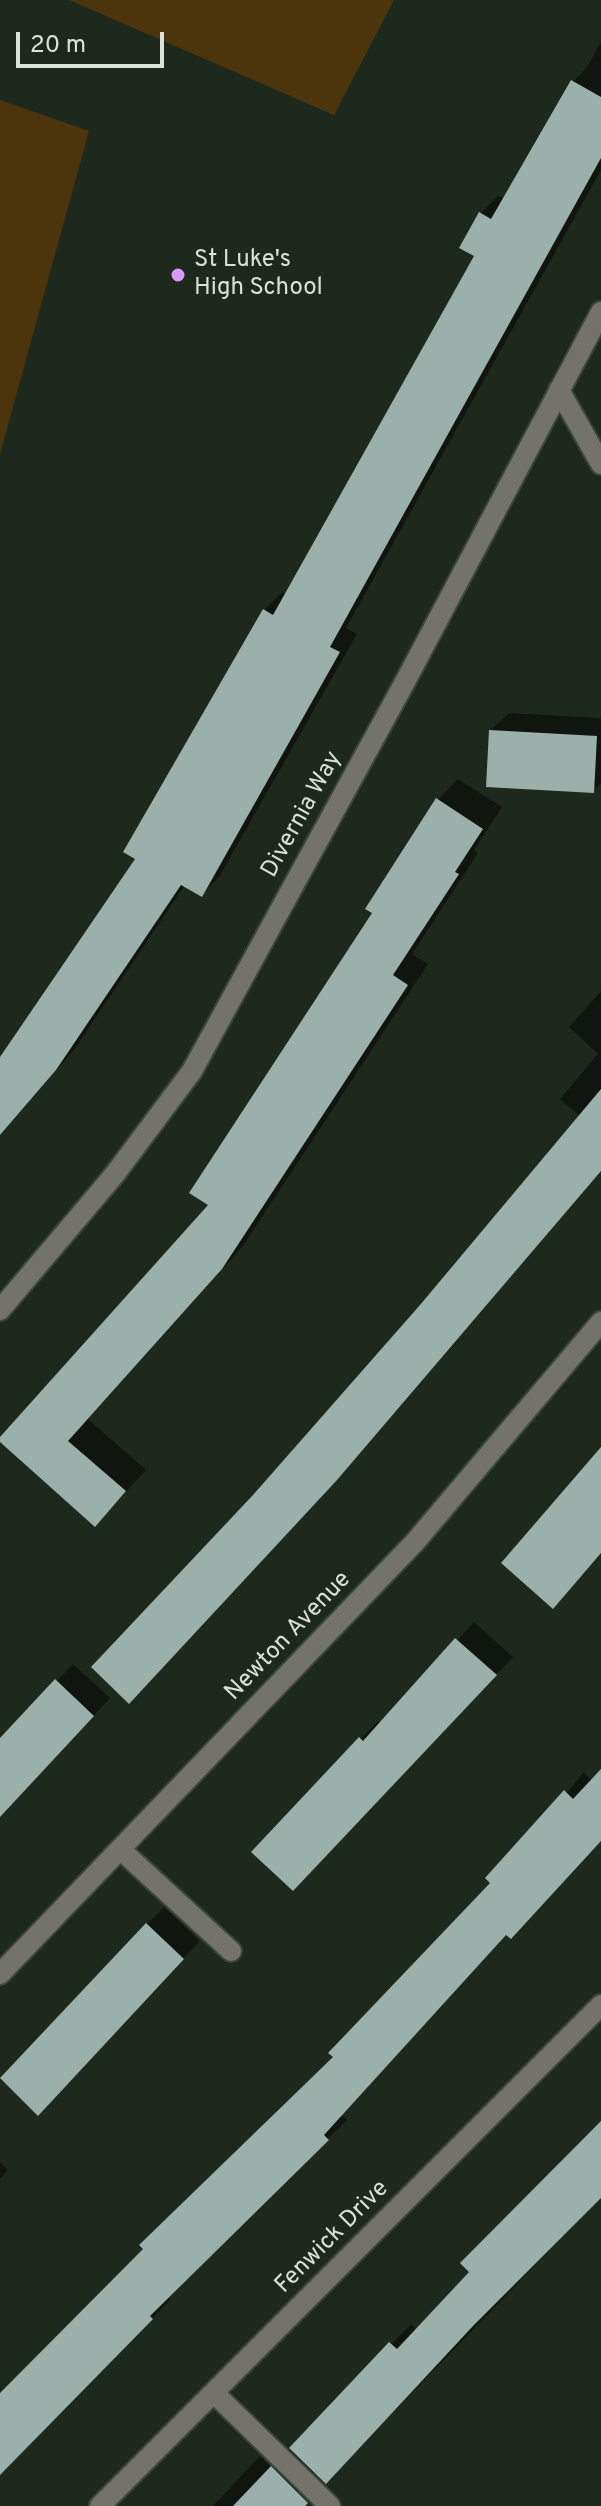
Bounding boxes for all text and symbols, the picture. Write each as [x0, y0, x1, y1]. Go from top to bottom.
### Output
scale bar [20, 16, 168, 66]
text: 20 m [30, 31, 86, 61]
place label: St Luke's High School [194, 247, 323, 303]
marker: St Luke's High School [169, 266, 187, 284]
street label: Divernia Way [257, 747, 349, 883]
street label: Newton Avenue [220, 1566, 358, 1708]
street label: Fenwick Drive [270, 2175, 396, 2301]

